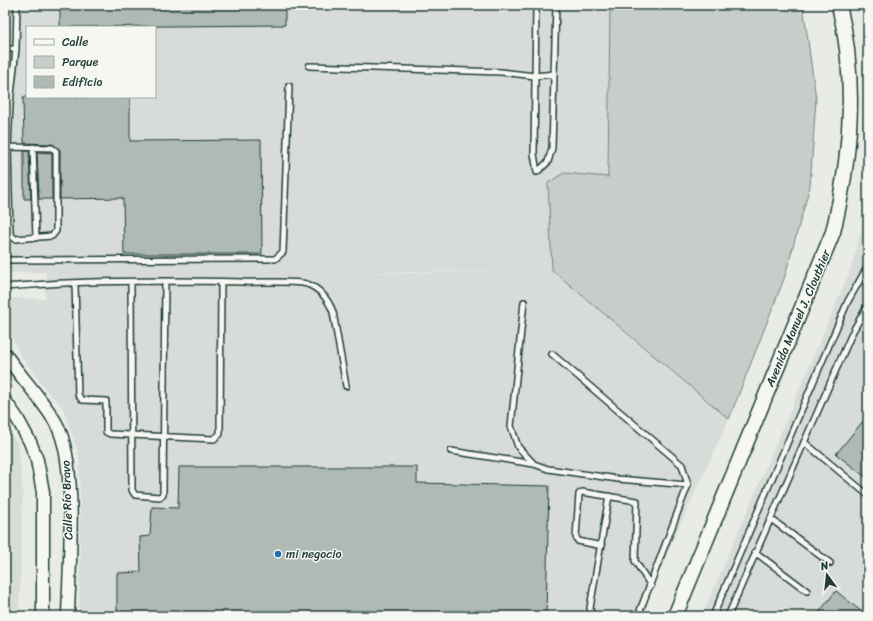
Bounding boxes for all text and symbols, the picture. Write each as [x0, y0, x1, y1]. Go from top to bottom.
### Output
legend [26, 26, 156, 98]
text: Calle [62, 31, 89, 53]
text: Parque [62, 51, 99, 73]
text: Edificio [62, 71, 102, 93]
street label: Avenida Manuel J. Clouthier [759, 245, 837, 391]
street label: Calle Río Bravo [55, 460, 79, 540]
place label: mi negocio [286, 543, 342, 565]
marker: mi negocio [273, 549, 283, 559]
north arrow [807, 555, 847, 595]
text: N [817, 556, 831, 576]

